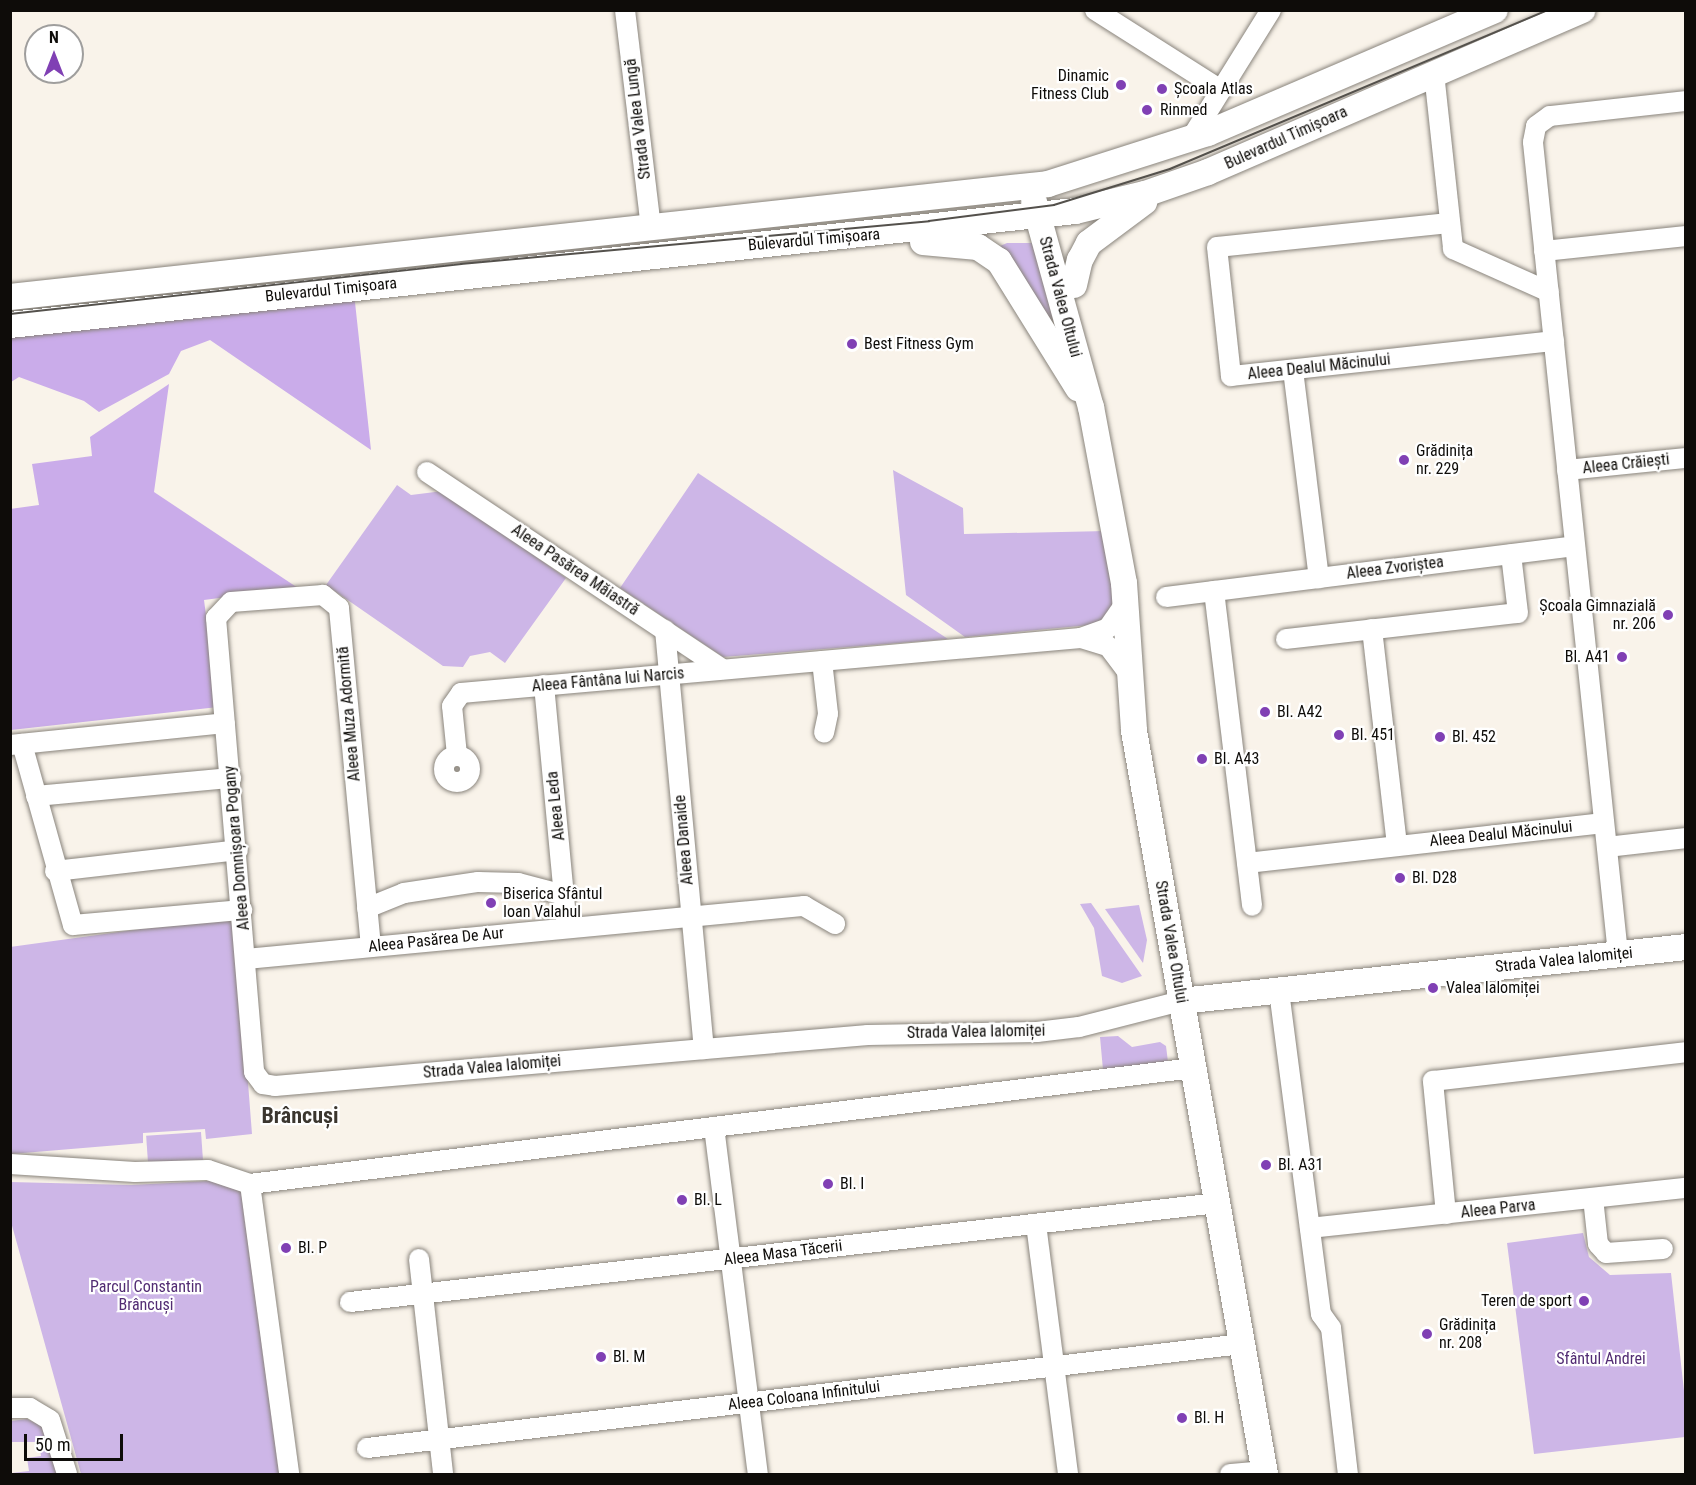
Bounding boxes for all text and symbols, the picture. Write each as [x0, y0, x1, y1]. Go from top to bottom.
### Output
north arrow [24, 24, 84, 84]
text: N [49, 28, 59, 47]
street label: Strada Valea Lungă [621, 57, 655, 181]
place label: Dinamic Fitness Club [1031, 66, 1109, 104]
marker: Dinamic Fitness Club [1114, 78, 1128, 92]
place label: Școala Atlas [1174, 79, 1253, 99]
marker: Școala Atlas [1155, 82, 1169, 96]
place label: Rinmed [1160, 100, 1207, 120]
marker: Rinmed [1138, 101, 1156, 119]
street label: Bulevardul Timișoara [1222, 102, 1350, 174]
street label: Bulevardul Timișoara [747, 225, 881, 255]
street label: Strada Valea Oltului [1035, 235, 1085, 359]
street label: Bulevardul Timișoara [264, 274, 398, 306]
place label: Best Fitness Gym [864, 334, 974, 354]
marker: Best Fitness Gym [845, 337, 859, 351]
street label: Aleea Dealul Măcinului [1247, 350, 1391, 384]
place label: Grădinița nr. 229 [1416, 441, 1473, 479]
street label: Aleea Crăiești [1582, 450, 1670, 478]
marker: Grădinița nr. 229 [1397, 453, 1411, 467]
street label: Aleea Pasărea Măiastră [508, 520, 642, 620]
street label: Aleea Zvoriștea [1345, 553, 1445, 583]
place label: Școala Gimnazială nr. 206 [1539, 596, 1656, 634]
marker: Școala Gimnazială nr. 206 [1661, 608, 1675, 622]
street label: Aleea Muza Adormită [334, 646, 364, 782]
place label: Bl. A41 [1565, 647, 1610, 667]
marker: Bl. A41 [1615, 650, 1629, 664]
street label: Aleea Fântâna lui Narcis [531, 664, 685, 696]
place label: Bl. A42 [1277, 702, 1322, 722]
marker: Bl. A42 [1258, 705, 1272, 719]
place label: Bl. 451 [1351, 725, 1395, 745]
place label: Bl. 452 [1452, 727, 1496, 747]
marker: Bl. 451 [1332, 728, 1346, 742]
marker: Bl. 452 [1433, 730, 1447, 744]
place label: Bl. A43 [1214, 749, 1259, 769]
marker: Bl. A43 [1195, 752, 1209, 766]
street label: Aleea Domnișoara Pogany [220, 765, 254, 931]
street label: Aleea Leda [543, 770, 569, 842]
street label: Aleea Danaide [670, 794, 698, 886]
street label: Aleea Dealul Măcinului [1429, 817, 1573, 851]
place label: Bl. D28 [1412, 868, 1457, 888]
marker: Bl. D28 [1393, 871, 1407, 885]
street label: Strada Valea Oltului [1151, 879, 1191, 1005]
place label: Biserica Sfântul Ioan Valahul [503, 884, 602, 922]
marker: Biserica Sfântul Ioan Valahul [484, 896, 498, 910]
street label: Aleea Pasărea De Aur [367, 923, 505, 957]
street label: Strada Valea Ialomiței [1494, 943, 1634, 977]
place label: Valea Ialomiței [1446, 978, 1540, 998]
marker: Valea Ialomiței [1424, 979, 1442, 997]
street label: Strada Valea Ialomiței [907, 1021, 1045, 1043]
street label: Strada Valea Ialomiței [422, 1051, 562, 1083]
district label: Brâncuși [262, 1103, 338, 1129]
place label: Bl. A31 [1278, 1155, 1323, 1175]
marker: Bl. A31 [1259, 1158, 1273, 1172]
place label: Bl. I [840, 1174, 864, 1194]
marker: Bl. I [821, 1177, 835, 1191]
place label: Bl. L [694, 1190, 722, 1210]
marker: Bl. L [675, 1193, 689, 1207]
street label: Aleea Parva [1460, 1196, 1536, 1222]
street label: Aleea Masa Tăcerii [722, 1236, 844, 1270]
place label: Bl. P [298, 1238, 327, 1258]
marker: Bl. P [279, 1241, 293, 1255]
park label: Parcul Constantin Brâncuși [90, 1277, 202, 1315]
place label: Teren de sport [1481, 1291, 1572, 1311]
marker: Teren de sport [1577, 1294, 1591, 1308]
place label: Grădinița nr. 208 [1439, 1315, 1496, 1353]
marker: Grădinița nr. 208 [1420, 1327, 1434, 1341]
place label: Bl. M [613, 1347, 645, 1367]
park label: Sfântul Andrei [1556, 1349, 1646, 1369]
marker: Bl. M [594, 1350, 608, 1364]
street label: Aleea Coloana Infinitului [727, 1377, 881, 1415]
place label: Bl. H [1194, 1408, 1224, 1428]
marker: Bl. H [1175, 1411, 1189, 1425]
scale bar [27, 1422, 126, 1460]
text: 50 m [35, 1434, 70, 1455]

